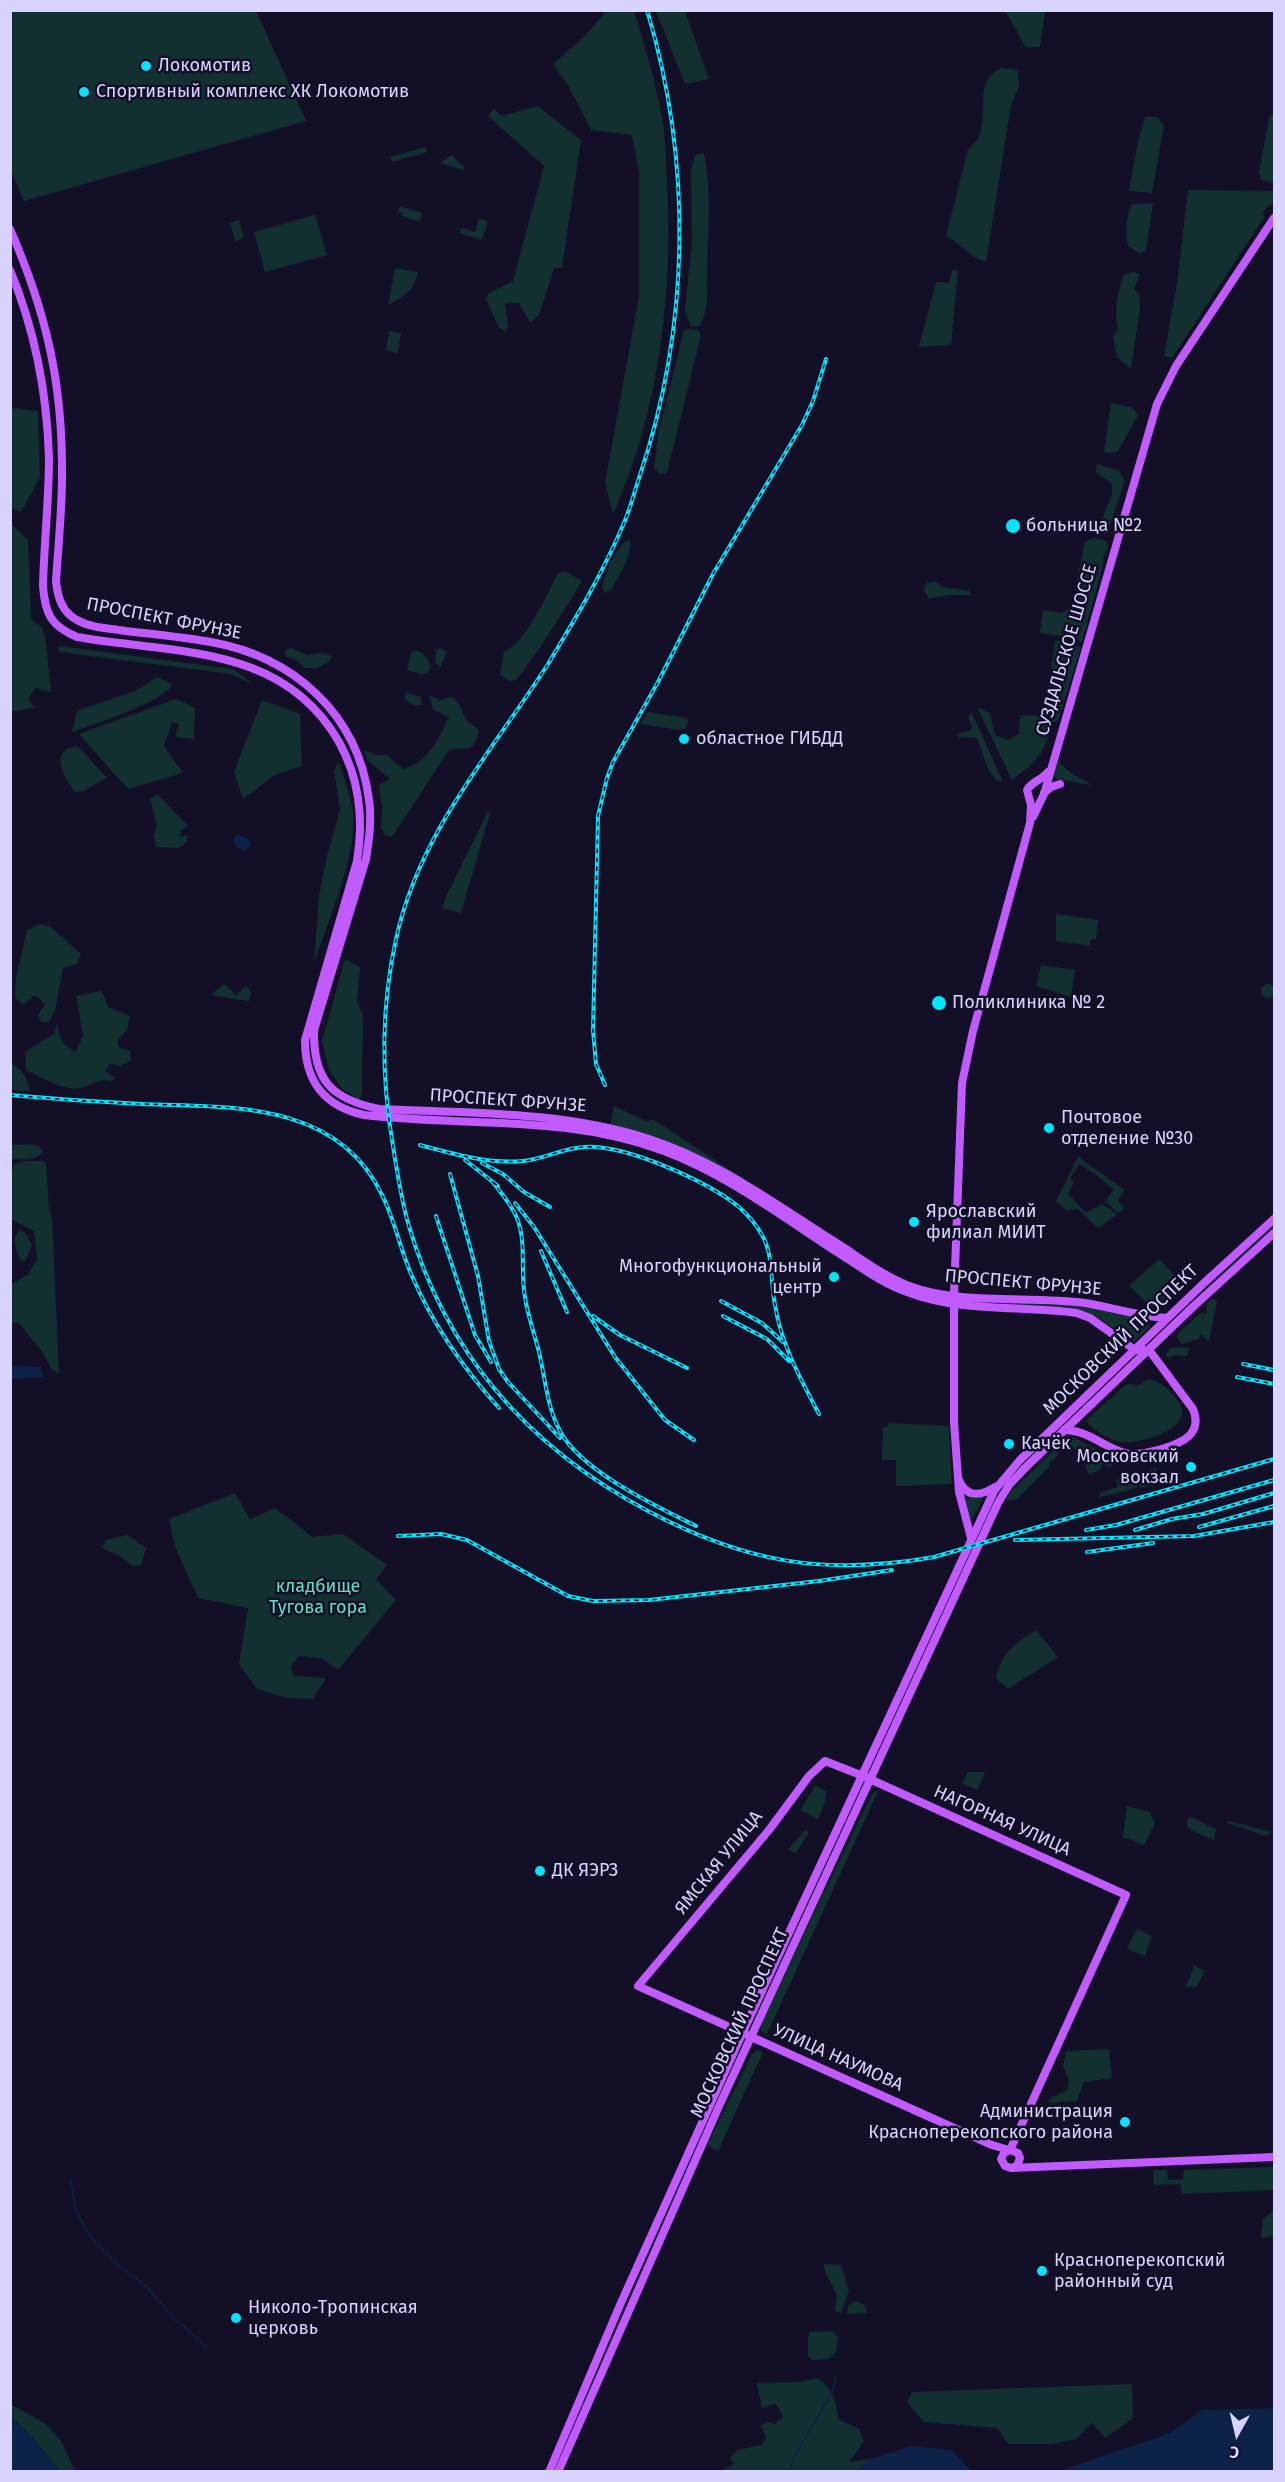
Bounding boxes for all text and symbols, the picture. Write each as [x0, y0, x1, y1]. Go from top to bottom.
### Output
place label: Локомотив [158, 55, 251, 77]
marker: Локомотив [139, 59, 153, 73]
place label: Спортивный комплекс ХК Локомотив [96, 81, 409, 103]
marker: Спортивный комплекс ХК Локомотив [77, 85, 91, 99]
place label: больница №2 [1026, 515, 1142, 537]
marker: больница №2 [1004, 517, 1022, 535]
street label: СУЗДАЛЬСКОЕ ШОССЕ [1032, 562, 1102, 738]
street label: ПРОСПЕКТ ФРУНЗЕ [85, 593, 243, 645]
place label: областное ГИБДД [696, 728, 843, 750]
marker: областное ГИБДД [677, 732, 691, 746]
place label: Поликлиника № 2 [952, 992, 1105, 1014]
marker: Поликлиника № 2 [930, 994, 948, 1012]
street label: ПРОСПЕКТ ФРУНЗЕ [429, 1085, 587, 1117]
place label: Почтовое отделение №30 [1061, 1107, 1193, 1150]
marker: Почтовое отделение №30 [1042, 1121, 1056, 1135]
place label: Ярославский филиал МИИТ [926, 1201, 1045, 1244]
marker: Ярославский филиал МИИТ [907, 1215, 921, 1229]
place label: Многофункциональный центр [619, 1256, 822, 1298]
street label: МОСКОВСКИЙ ПРОСПЕКТ [1039, 1260, 1203, 1420]
street label: ПРОСПЕКТ ФРУНЗЕ [944, 1265, 1102, 1301]
marker: Многофункциональный центр [827, 1270, 841, 1284]
place label: Качёк [1021, 1433, 1070, 1455]
marker: Качёк [1002, 1437, 1016, 1451]
place label: Московский вокзал [1077, 1446, 1179, 1488]
marker: Московский вокзал [1184, 1460, 1198, 1474]
park label: кладбище Тугова гора [269, 1576, 367, 1618]
street label: НАГОРНАЯ УЛИЦА [930, 1781, 1074, 1861]
street label: ЯМСКАЯ УЛИЦА [671, 1807, 767, 1919]
place label: ДК ЯЭРЗ [552, 1860, 618, 1882]
marker: ДК ЯЭРЗ [533, 1864, 547, 1878]
street label: МОСКОВСКИЙ ПРОСПЕКТ [686, 1925, 794, 2121]
street label: УЛИЦА НАУМОВА [770, 2020, 906, 2096]
place label: Администрация Красноперекопского района [868, 2101, 1113, 2144]
marker: Администрация Красноперекопского района [1118, 2115, 1132, 2129]
place label: Красноперекопский районный суд [1054, 2250, 1225, 2292]
marker: Красноперекопский районный суд [1035, 2264, 1049, 2278]
place label: Николо-Тропинская церковь [248, 2297, 418, 2340]
marker: Николо-Тропинская церковь [229, 2311, 243, 2325]
north arrow [1207, 2404, 1267, 2464]
text: С [1229, 2442, 1240, 2462]

